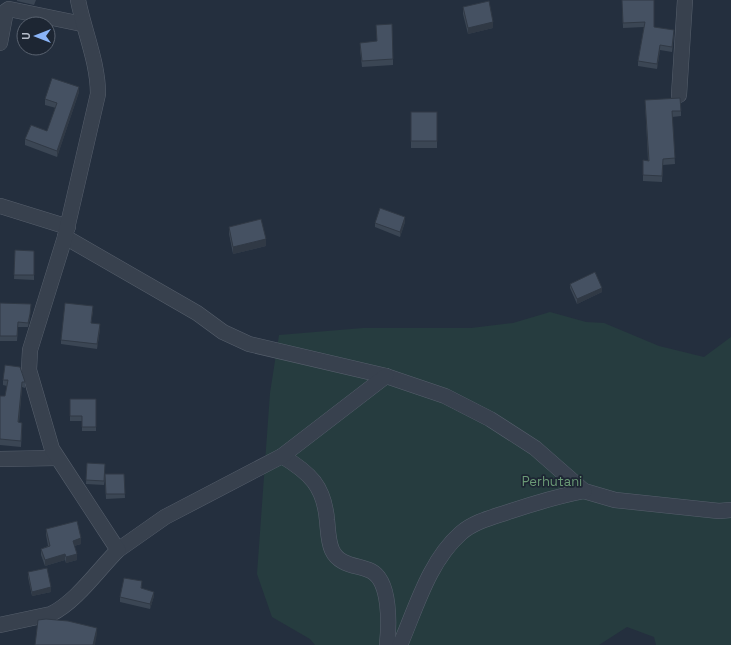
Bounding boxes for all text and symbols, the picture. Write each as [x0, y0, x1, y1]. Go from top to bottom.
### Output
north arrow [16, 16, 56, 56]
text: U [19, 32, 33, 40]
park label: Perhutani [522, 473, 582, 490]

